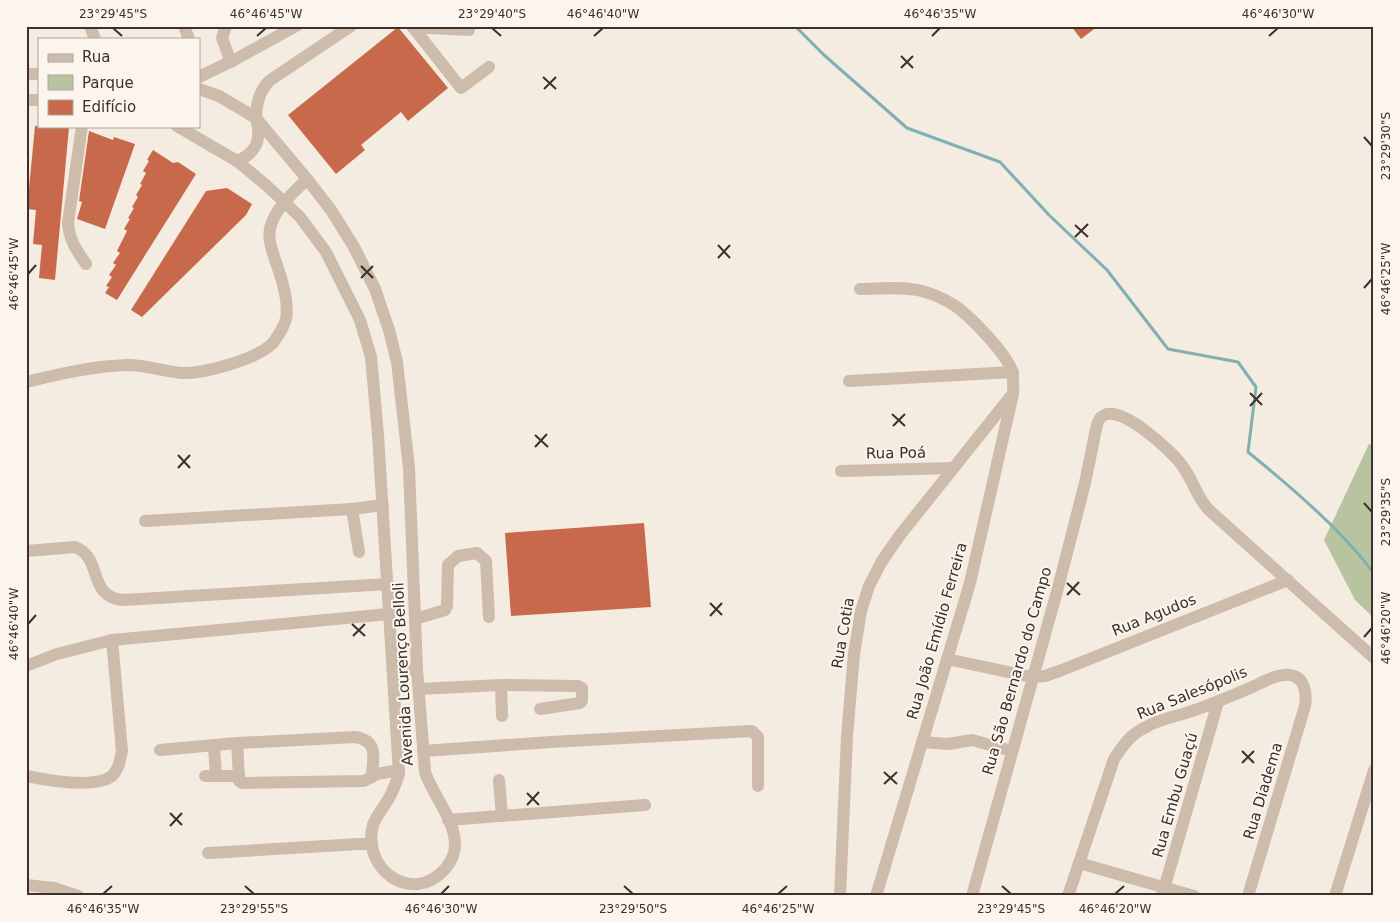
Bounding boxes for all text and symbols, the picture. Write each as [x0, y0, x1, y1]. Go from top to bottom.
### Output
text: 23°29'45"S [79, 7, 147, 21]
text: 46°46'45"W [230, 7, 302, 21]
text: 23°29'40"S [458, 7, 526, 21]
text: 46°46'40"W [567, 7, 639, 21]
text: 46°46'35"W [904, 7, 976, 21]
text: 46°46'30"W [1242, 7, 1314, 21]
legend [38, 38, 200, 128]
text: Rua [82, 48, 110, 66]
text: Parque [82, 74, 134, 92]
text: Edifício [82, 98, 136, 116]
text: 23°29'30"S [1379, 112, 1393, 180]
text: 46°46'45"W [7, 238, 21, 310]
text: 46°46'25"W [1379, 243, 1393, 315]
street label: Rua Poá [866, 443, 926, 463]
text: 23°29'35"S [1379, 478, 1393, 546]
street label: Rua João Emídio Ferreira [903, 540, 971, 722]
street label: Rua São Bernardo do Campo [979, 565, 1055, 777]
street label: Avenida Lourenço Belloli [389, 582, 417, 766]
text: 46°46'40"W [7, 588, 21, 660]
street label: Rua Agudos [1109, 590, 1199, 640]
text: 46°46'20"W [1379, 592, 1393, 664]
street label: Rua Cotia [828, 596, 858, 670]
street label: Rua Salesópolis [1134, 663, 1250, 723]
street label: Rua Embu Guaçú [1149, 730, 1201, 860]
street label: Rua Diadema [1240, 740, 1286, 842]
text: 46°46'35"W [67, 902, 139, 916]
text: 23°29'55"S [220, 902, 288, 916]
text: 46°46'30"W [405, 902, 477, 916]
text: 23°29'50"S [599, 902, 667, 916]
text: 46°46'25"W [742, 902, 814, 916]
text: 23°29'45"S [977, 902, 1045, 916]
text: 46°46'20"W [1079, 902, 1151, 916]

